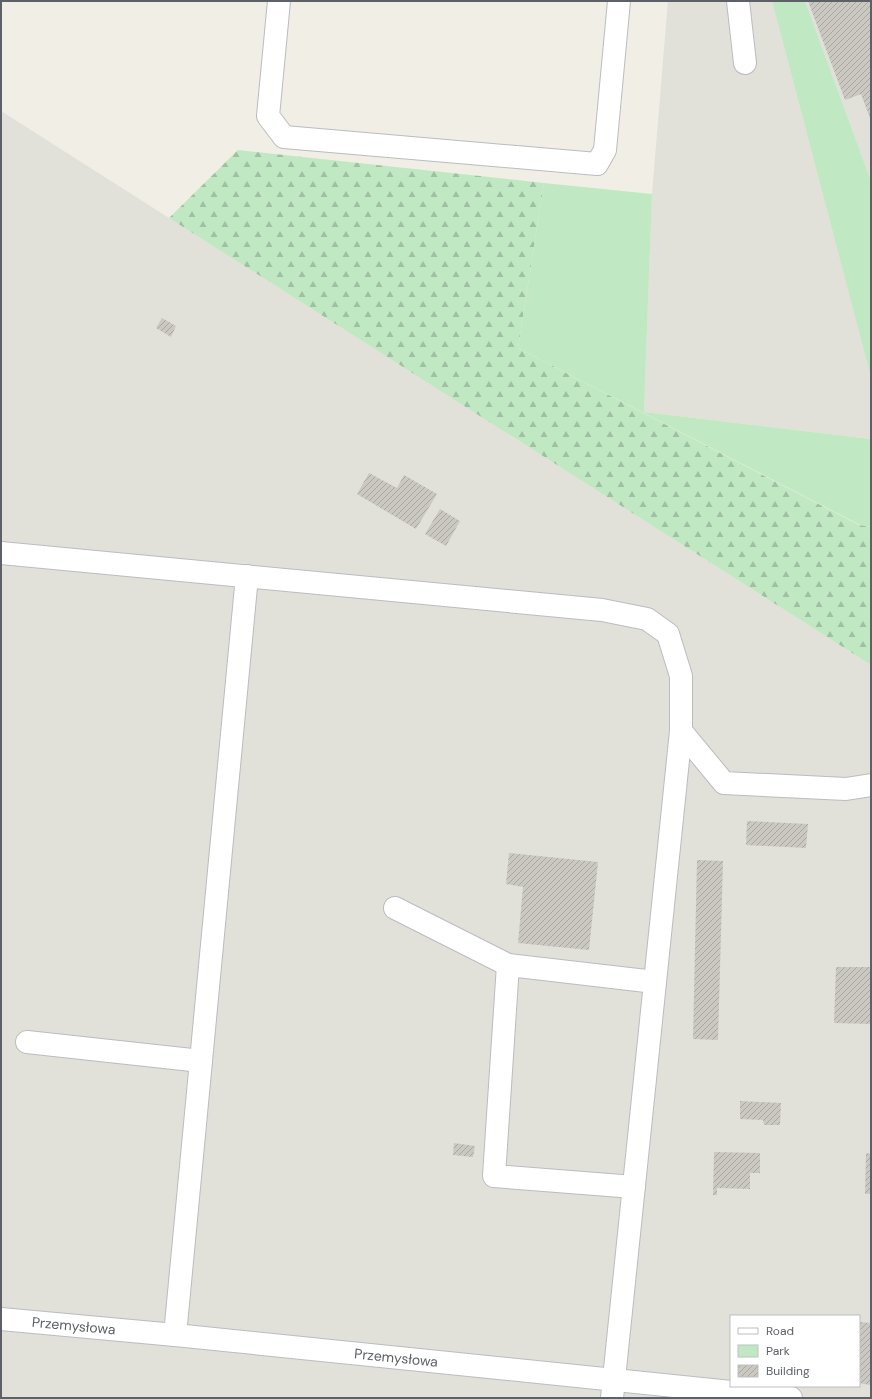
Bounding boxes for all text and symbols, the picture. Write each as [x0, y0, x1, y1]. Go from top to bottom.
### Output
street label: Przemysłowa [31, 1313, 116, 1338]
legend [730, 1315, 860, 1387]
text: Road [766, 1323, 794, 1339]
text: Park [766, 1343, 790, 1359]
street label: Przemysłowa [353, 1344, 439, 1371]
text: Building [766, 1363, 810, 1379]

